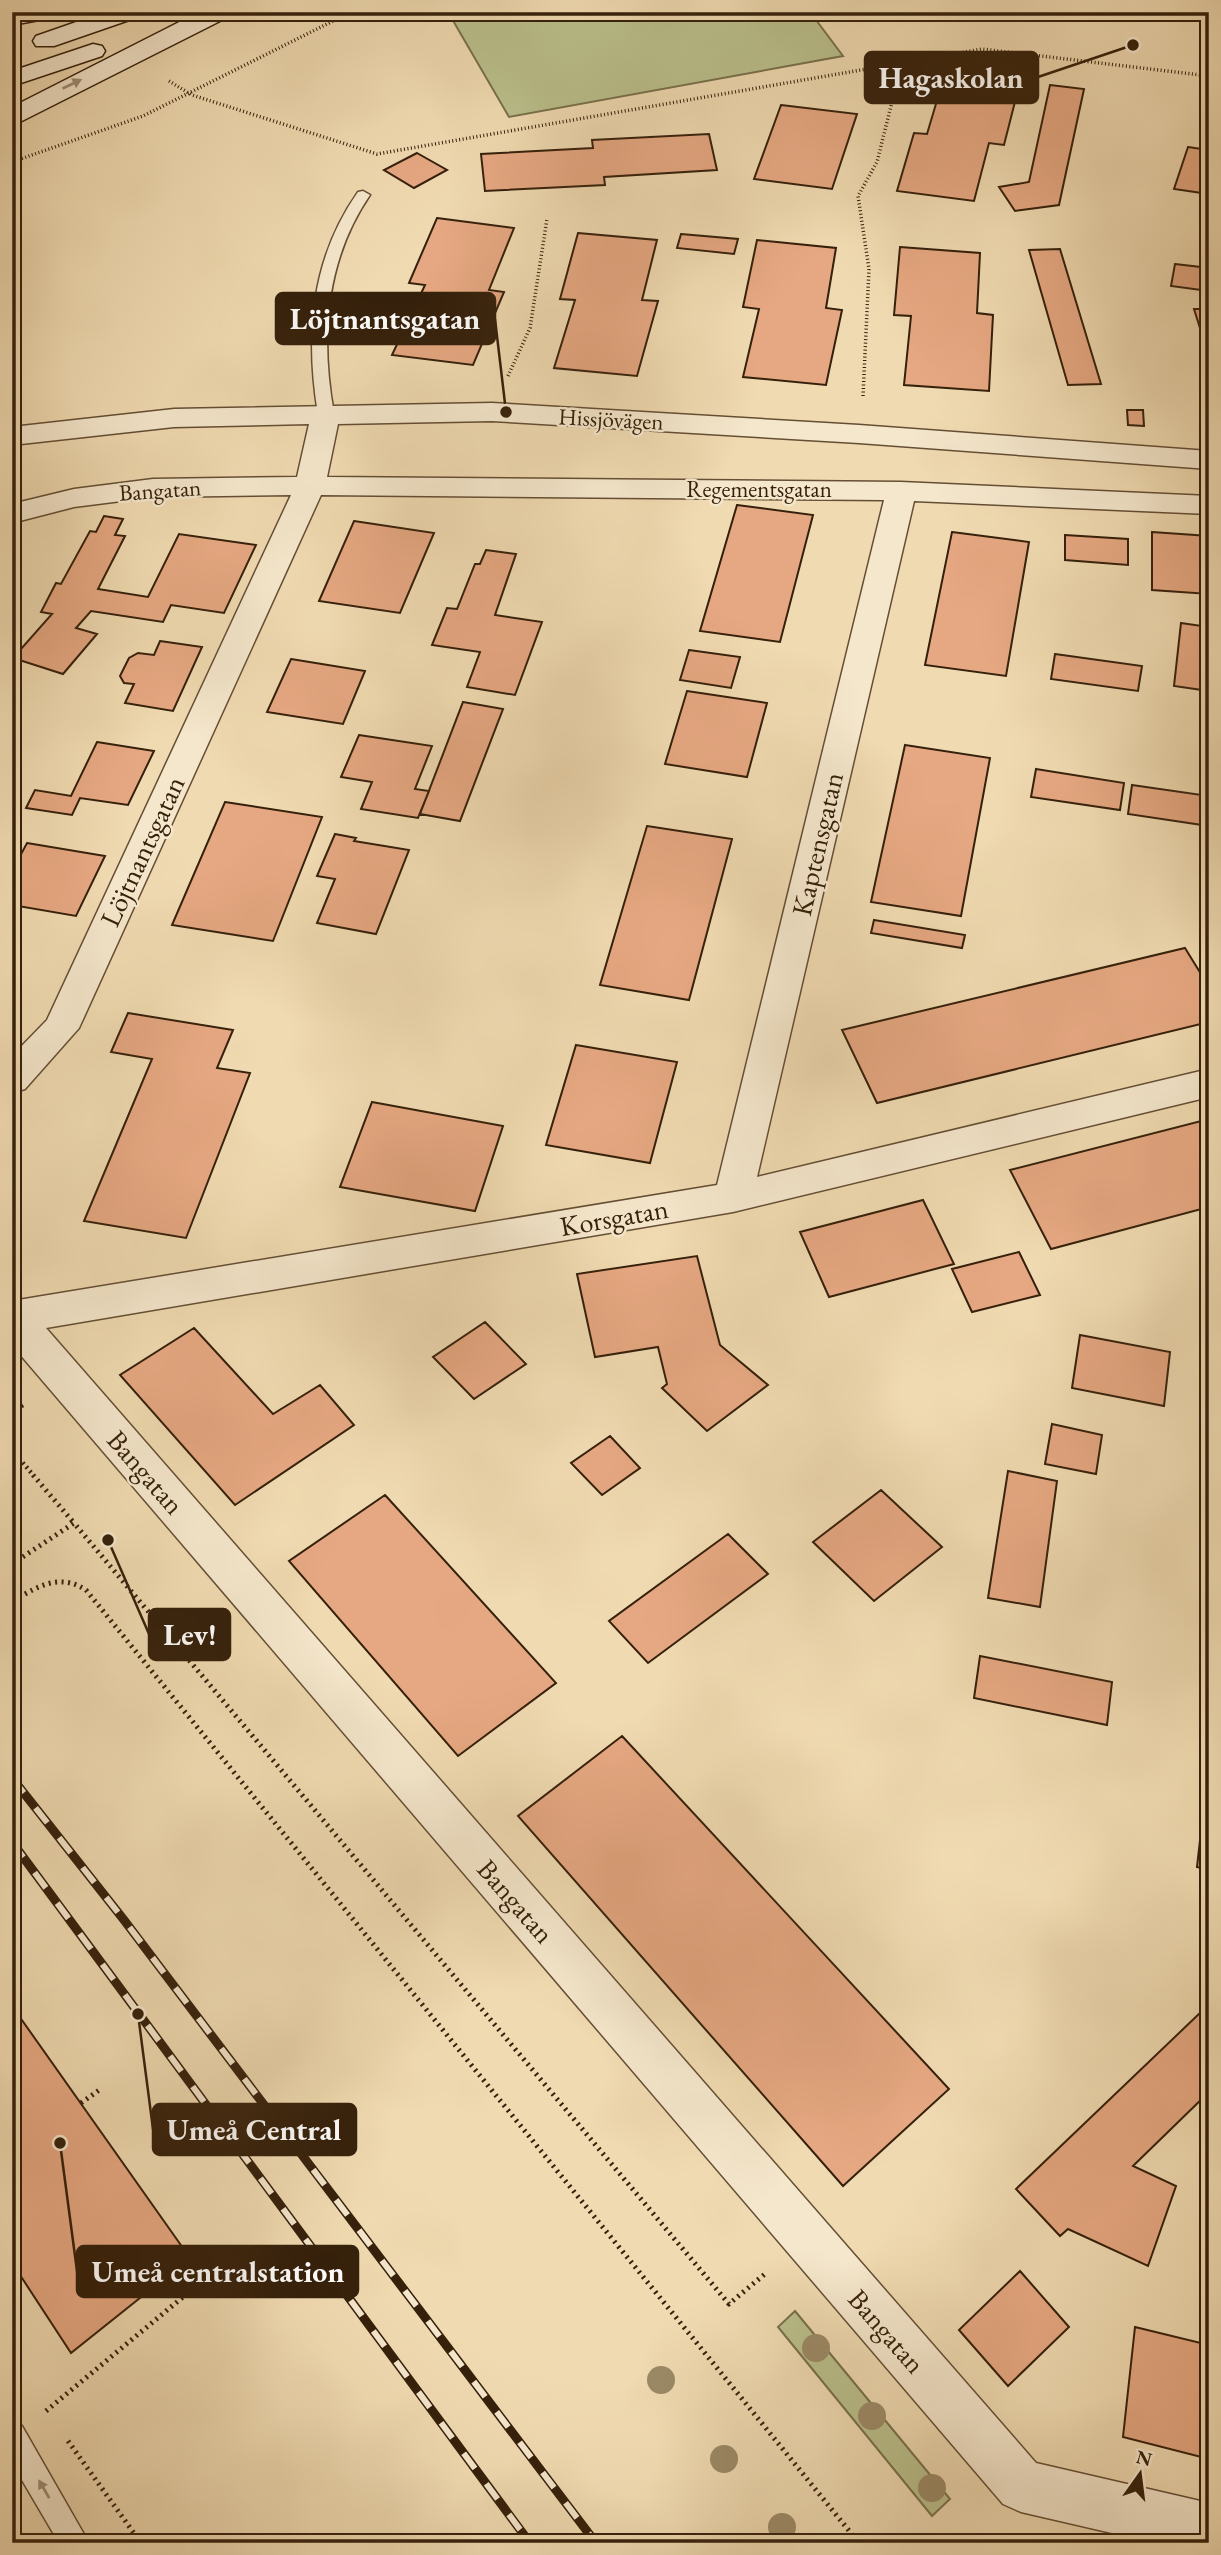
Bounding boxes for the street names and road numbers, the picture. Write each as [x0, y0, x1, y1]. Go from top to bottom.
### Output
street label: Hissjövägen [558, 401, 664, 437]
street label: Bangatan [118, 472, 202, 508]
street label: Regementsgatan [686, 474, 832, 504]
street label: Kaptensgatan [783, 768, 851, 919]
street label: Löjtnantsgatan [91, 770, 193, 932]
street label: Korsgatan [557, 1190, 671, 1244]
street label: Bangatan [99, 1422, 193, 1522]
street label: Bangatan [469, 1851, 563, 1951]
street label: Bangatan [840, 2281, 934, 2381]

